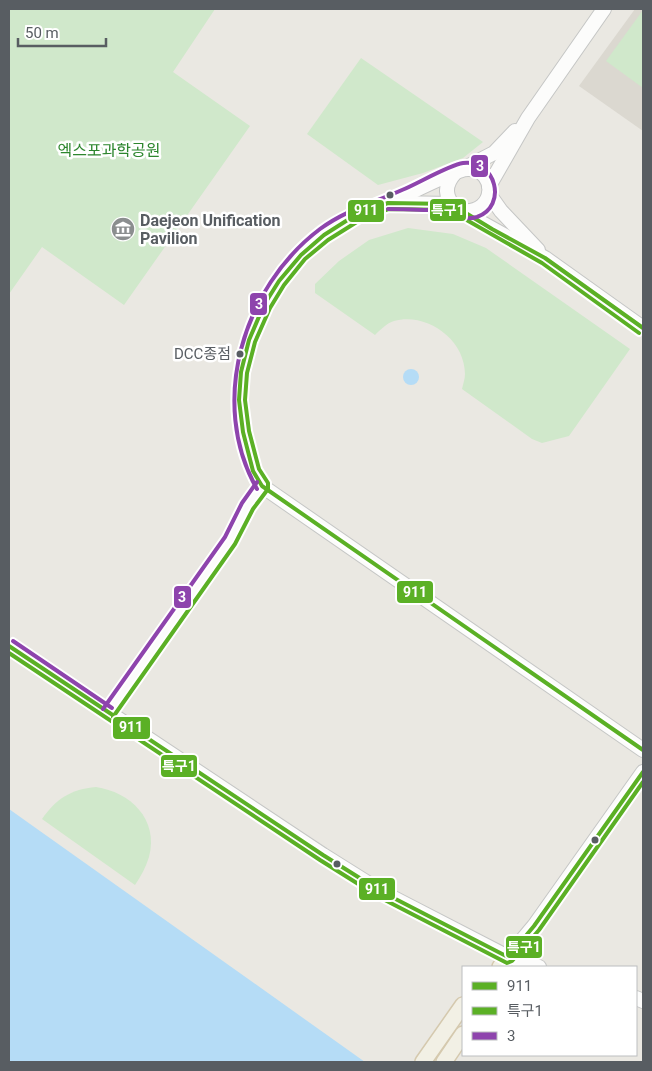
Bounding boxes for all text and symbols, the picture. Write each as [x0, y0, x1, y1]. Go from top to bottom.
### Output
scale bar [18, 15, 105, 47]
text: 50 m [25, 24, 59, 42]
park label: 엑스포과학공원 [57, 141, 161, 160]
line badge: 3 [470, 154, 489, 178]
text: 3 [476, 158, 484, 174]
unlabelled marker [385, 190, 395, 200]
line badge: 특구1 [429, 198, 467, 222]
line badge: 911 [347, 199, 385, 223]
text: 911 [354, 202, 378, 218]
text: 특구1 [431, 202, 465, 218]
place label: Daejeon Unification Pavilion [140, 211, 280, 248]
museum icon: Daejeon Unification Pavilion [110, 216, 136, 242]
line badge: 3 [249, 292, 268, 316]
text: 3 [255, 296, 263, 312]
place label: DCC종점 [174, 345, 231, 363]
marker: DCC종점 [235, 349, 245, 359]
line badge: 911 [396, 580, 434, 604]
text: 911 [403, 584, 427, 600]
line badge: 3 [173, 585, 192, 609]
text: 3 [178, 589, 186, 605]
line badge: 911 [112, 716, 151, 740]
text: 911 [119, 719, 143, 735]
line badge: 특구1 [160, 754, 198, 778]
text: 특구1 [162, 758, 196, 774]
unlabelled marker [590, 835, 600, 845]
unlabelled marker [332, 859, 342, 869]
line badge: 911 [358, 877, 396, 901]
text: 911 [365, 881, 389, 897]
line badge: 특구1 [505, 935, 543, 959]
text: 특구1 [507, 939, 541, 955]
legend [462, 966, 637, 1056]
text: 911 [507, 977, 532, 995]
text: 특구1 [507, 1002, 543, 1020]
text: 3 [507, 1027, 515, 1045]

